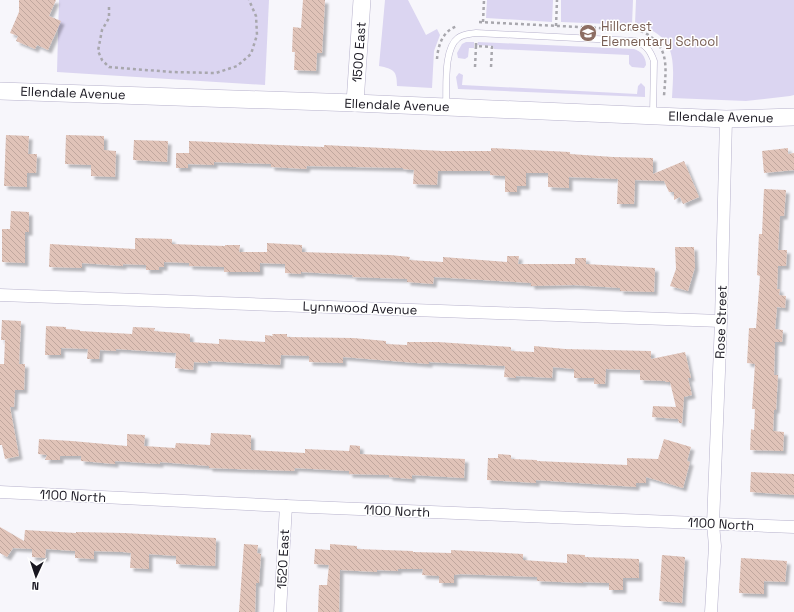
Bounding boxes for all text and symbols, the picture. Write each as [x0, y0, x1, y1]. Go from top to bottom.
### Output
place label: Hillcrest Elementary School [601, 18, 718, 50]
street label: 1500 East [348, 21, 370, 83]
school or university icon: Hillcrest Elementary School [578, 23, 598, 43]
street label: Ellendale Avenue [20, 83, 126, 103]
street label: Ellendale Avenue [344, 95, 450, 115]
street label: Ellendale Avenue [668, 108, 774, 126]
street label: Rose Street [711, 285, 731, 359]
street label: Lynnwood Avenue [302, 298, 418, 318]
street label: 1100 North [39, 486, 107, 506]
street label: 1100 North [364, 501, 430, 521]
street label: 1100 North [687, 514, 755, 534]
street label: 1520 East [273, 529, 293, 589]
north arrow [16, 556, 56, 596]
text: N [31, 579, 40, 593]

